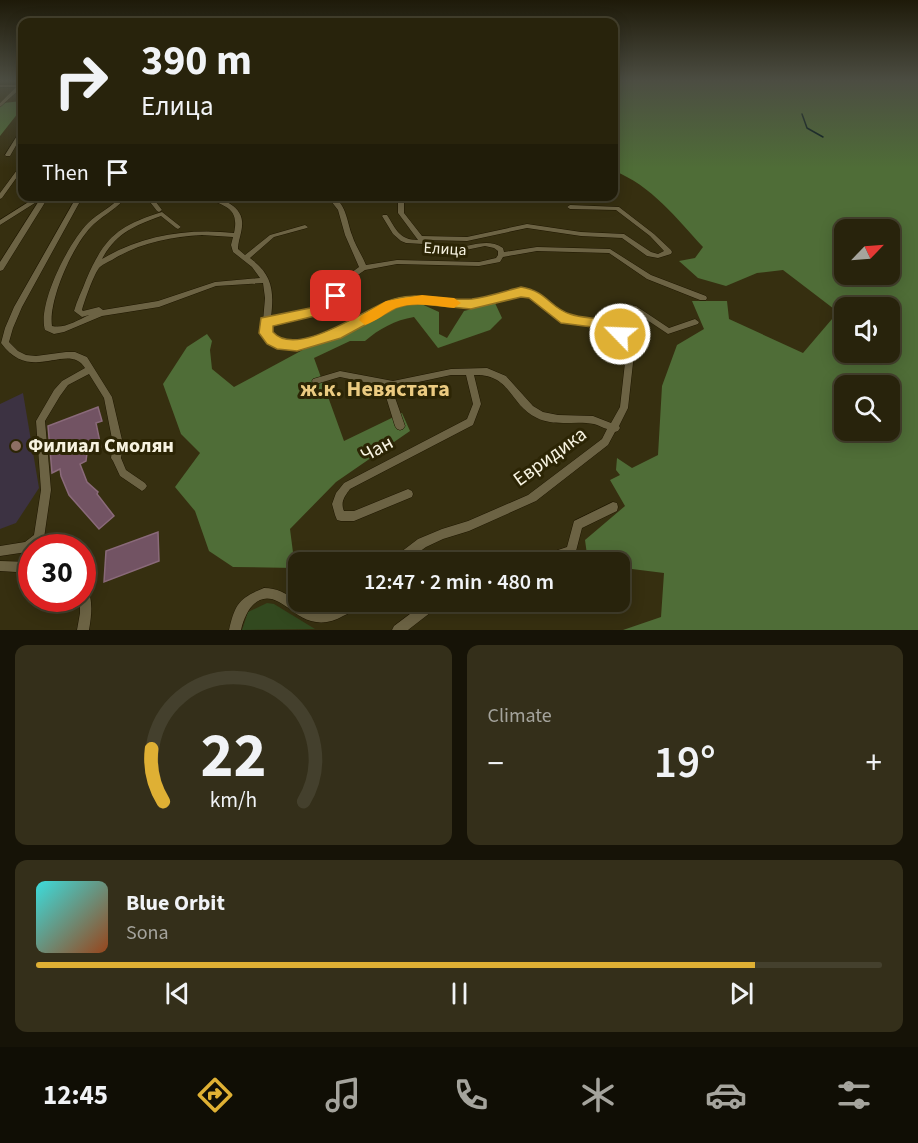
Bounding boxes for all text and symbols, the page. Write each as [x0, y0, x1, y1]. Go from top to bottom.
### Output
text: 390 m [141, 31, 252, 91]
icon: right [42, 42, 120, 120]
text: Елица [141, 87, 214, 126]
icon: arrive [101, 156, 134, 189]
text: Then [42, 157, 89, 189]
north arrow [834, 219, 900, 285]
map controls [834, 219, 900, 441]
street label: Елица [423, 237, 467, 261]
pin [310, 270, 361, 321]
icon: arrive [319, 279, 352, 312]
button: sound [834, 297, 900, 363]
position arrow [588, 302, 652, 366]
district label: ж.к. Невястата [300, 373, 450, 405]
button: search [834, 375, 900, 441]
street label: Евридика [507, 421, 593, 493]
street label: Чан [356, 429, 398, 469]
place label: Филиал Смолян [28, 432, 174, 460]
marker: Филиал Смолян [9, 439, 23, 453]
speed limit sign: 30 [18, 534, 96, 612]
text: 12:47 · 2 min · 480 m [364, 566, 554, 598]
text: Climate [488, 702, 552, 730]
text: 22 [200, 712, 266, 801]
text: 19° [654, 731, 716, 795]
text: − [488, 740, 504, 787]
text: + [866, 740, 882, 787]
text: km/h [209, 785, 257, 816]
text: Blue Orbit [126, 887, 225, 919]
text: Sona [126, 919, 169, 947]
icon: previous [161, 977, 194, 1010]
icon: pause [443, 977, 476, 1010]
icon: next [725, 977, 758, 1010]
icon: directions [194, 1074, 236, 1116]
icon: music [322, 1074, 364, 1116]
icon: phone [450, 1074, 492, 1116]
icon: climate [577, 1074, 619, 1116]
icon: car [705, 1074, 747, 1116]
icon: filters [833, 1074, 875, 1116]
text: 12:45 [43, 1076, 108, 1115]

